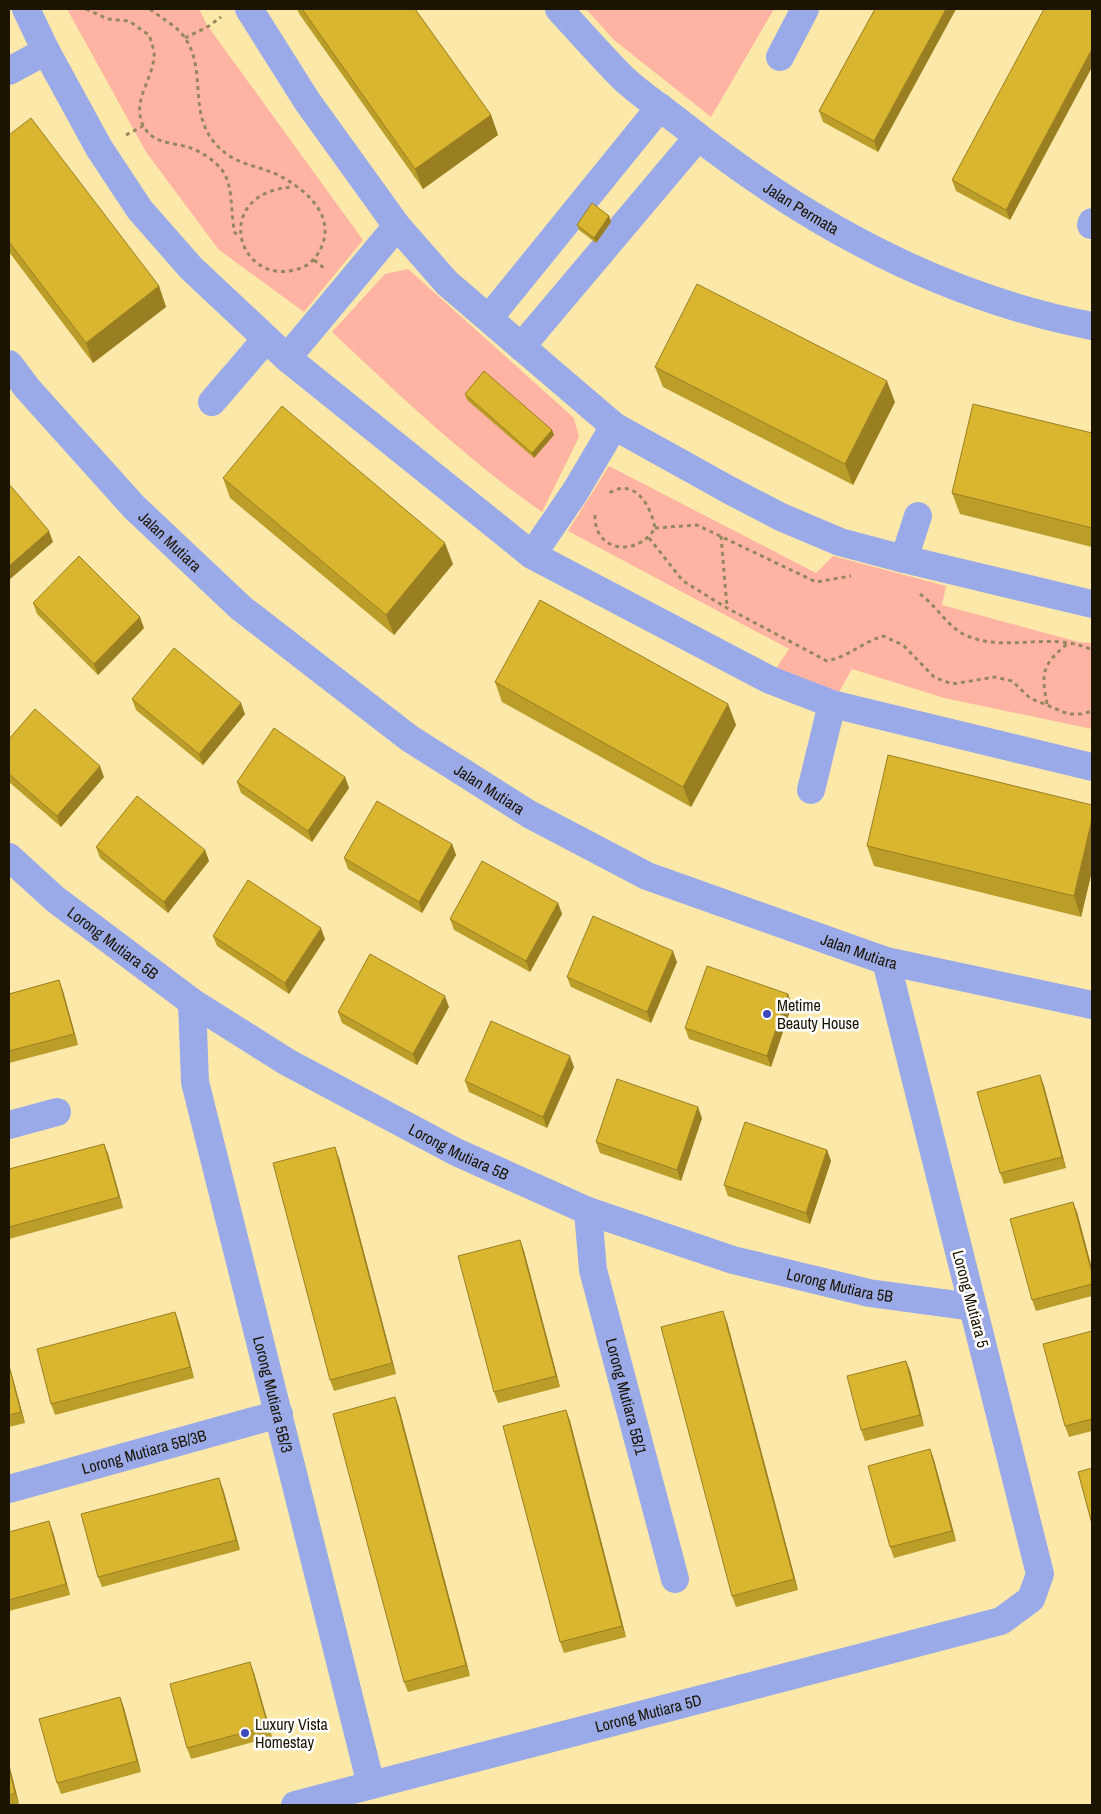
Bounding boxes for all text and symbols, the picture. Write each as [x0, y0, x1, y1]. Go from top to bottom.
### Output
street label: Jalan Permata [759, 176, 844, 240]
street label: Jalan Mutiara [134, 506, 207, 577]
street label: Jalan Mutiara [450, 758, 530, 820]
street label: Lorong Mutiara 5B [63, 901, 163, 984]
street label: Jalan Mutiara [818, 928, 900, 974]
place label: Metime Beauty House [777, 994, 859, 1034]
marker: Metime Beauty House [761, 1008, 773, 1020]
street label: Lorong Mutiara 5B [405, 1118, 513, 1185]
street label: Lorong Mutiara 5 [947, 1248, 995, 1350]
street label: Lorong Mutiara 5B [784, 1262, 895, 1307]
street label: Lorong Mutiara 5B/3 [248, 1334, 298, 1455]
street label: Lorong Mutiara 5B/1 [601, 1336, 653, 1458]
street label: Lorong Mutiara 5B/3B [79, 1424, 209, 1479]
street label: Lorong Mutiara 5D [592, 1688, 704, 1737]
place label: Luxury Vista Homestay [255, 1713, 328, 1753]
marker: Luxury Vista Homestay [239, 1727, 251, 1739]

